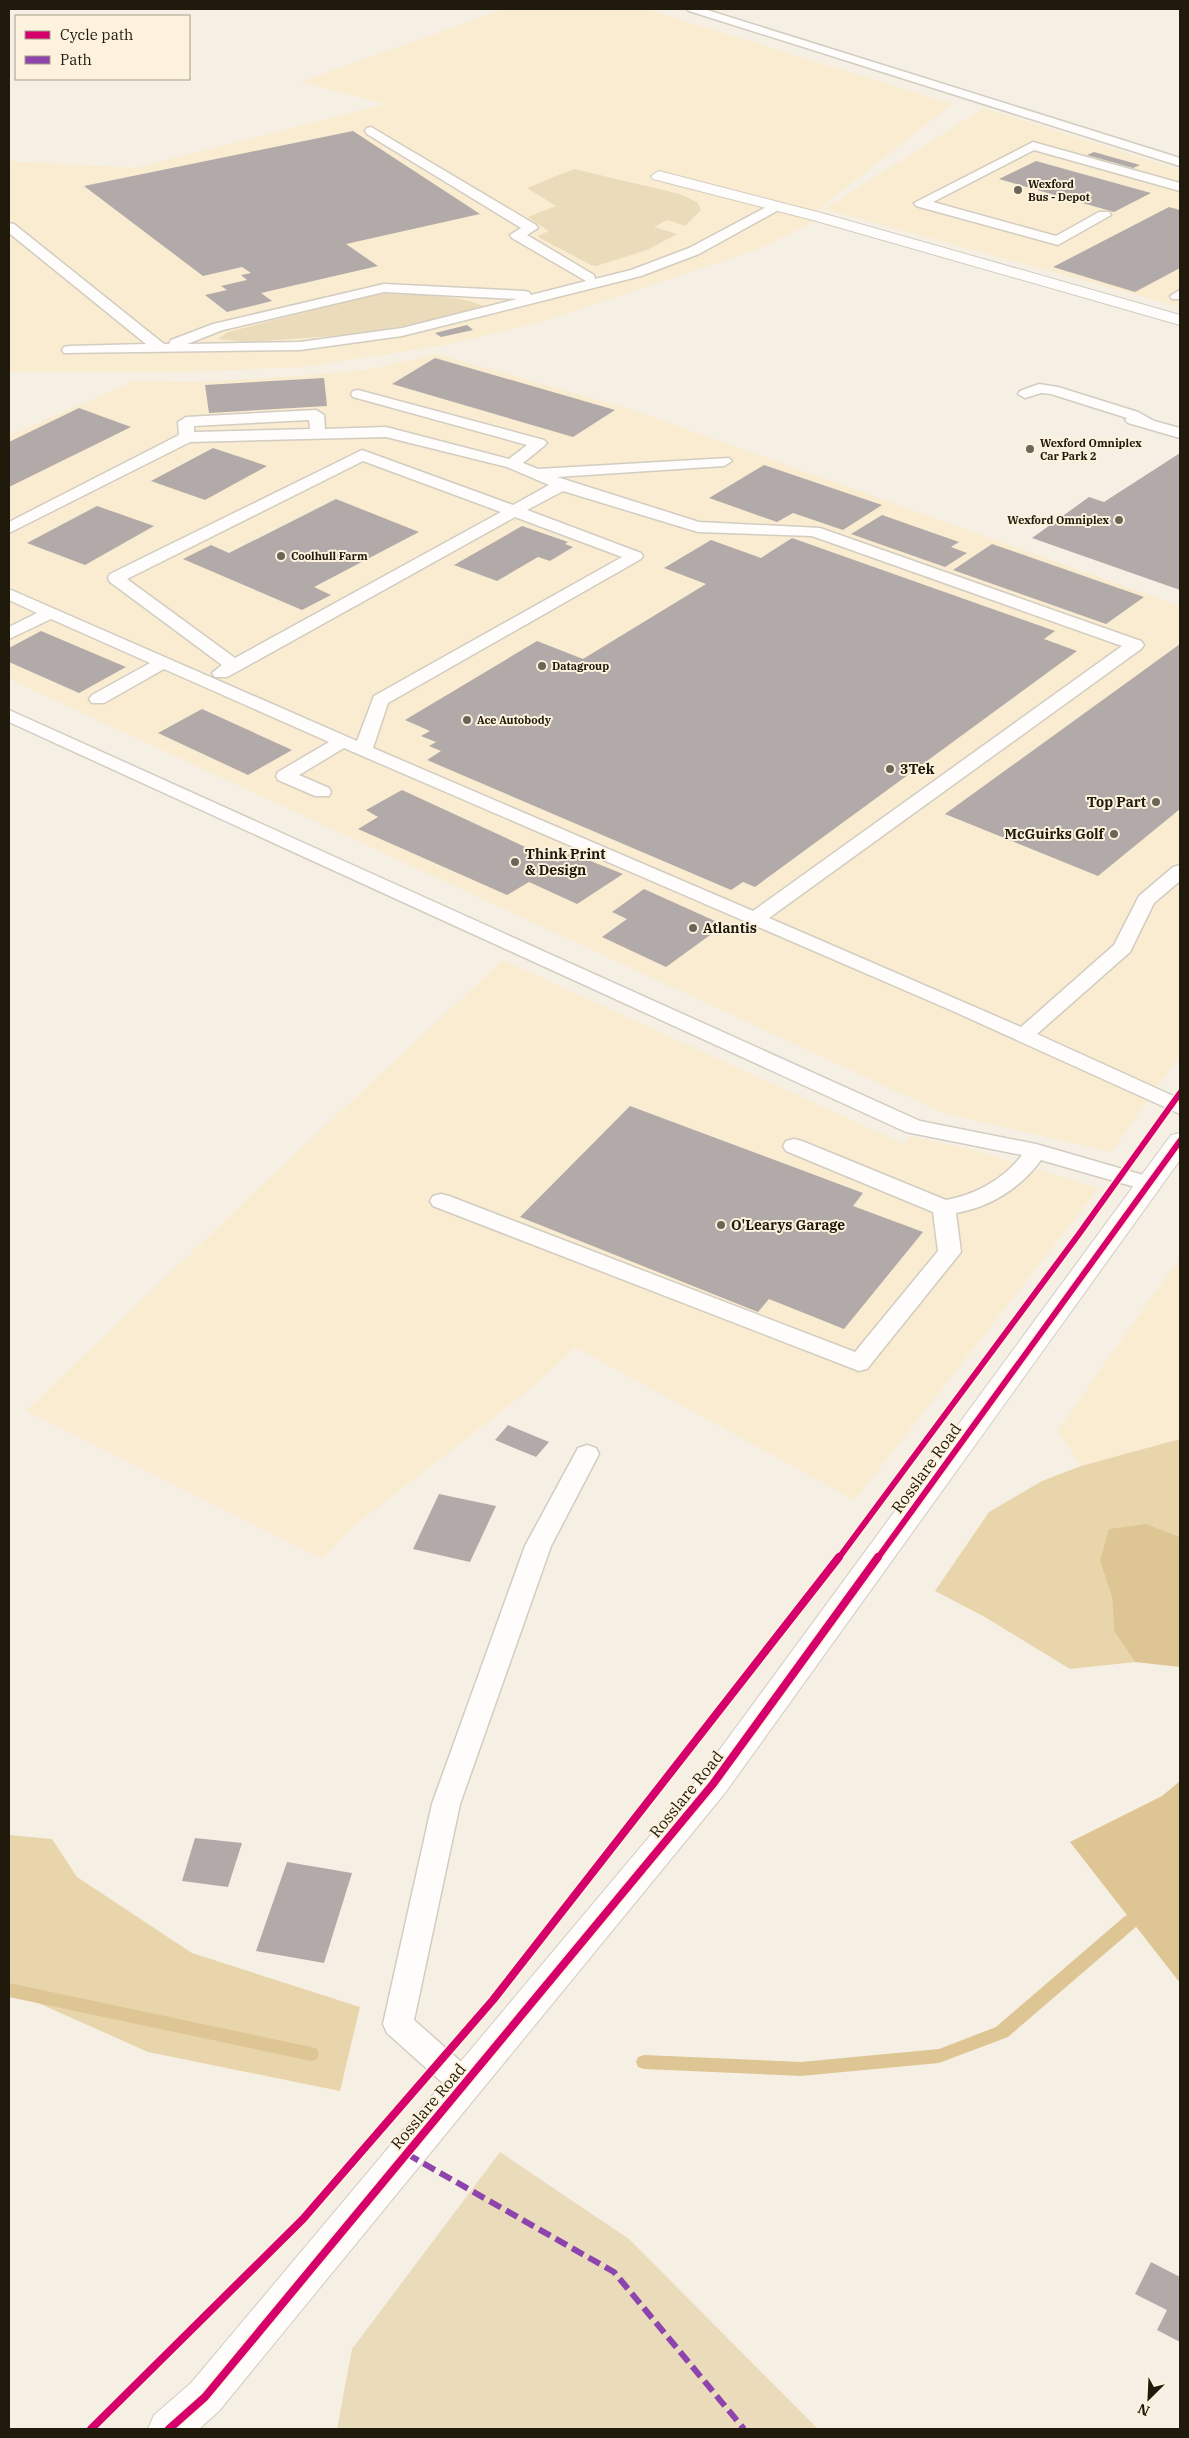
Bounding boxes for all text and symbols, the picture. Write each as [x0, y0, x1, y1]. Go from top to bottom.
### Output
legend [15, 15, 190, 80]
text: Cycle path [60, 25, 133, 44]
text: Path [60, 50, 92, 69]
place label: Wexford Bus - Depot [1028, 177, 1090, 204]
marker: Wexford Bus - Depot [1012, 184, 1024, 196]
place label: Wexford Omniplex Car Park 2 [1040, 436, 1142, 463]
marker: Wexford Omniplex Car Park 2 [1024, 443, 1036, 455]
place label: Wexford Omniplex [1007, 513, 1110, 527]
marker: Wexford Omniplex [1113, 514, 1125, 526]
place label: Coolhull Farm [291, 549, 368, 563]
marker: Coolhull Farm [275, 550, 287, 562]
place label: Datagroup [552, 659, 609, 673]
marker: Datagroup [536, 660, 548, 672]
place label: Ace Autobody [477, 713, 552, 727]
marker: Ace Autobody [461, 714, 473, 726]
place label: 3Tek [900, 760, 935, 778]
marker: 3Tek [884, 763, 896, 775]
place label: Top Part [1087, 793, 1146, 811]
marker: Top Part [1150, 796, 1162, 808]
place label: McGuirks Golf [1005, 825, 1106, 843]
marker: McGuirks Golf [1108, 828, 1120, 840]
place label: Think Print & Design [525, 845, 606, 879]
marker: Think Print & Design [509, 856, 521, 868]
place label: Atlantis [703, 919, 757, 937]
marker: Atlantis [687, 922, 699, 934]
place label: O'Learys Garage [731, 1216, 845, 1234]
marker: O'Learys Garage [715, 1219, 727, 1231]
street label: Rosslare Road [887, 1419, 965, 1517]
street label: Rosslare Road [645, 1746, 727, 1842]
street label: Rosslare Road [386, 2059, 470, 2153]
north arrow [1124, 2373, 1174, 2423]
text: N [1135, 2399, 1152, 2420]

